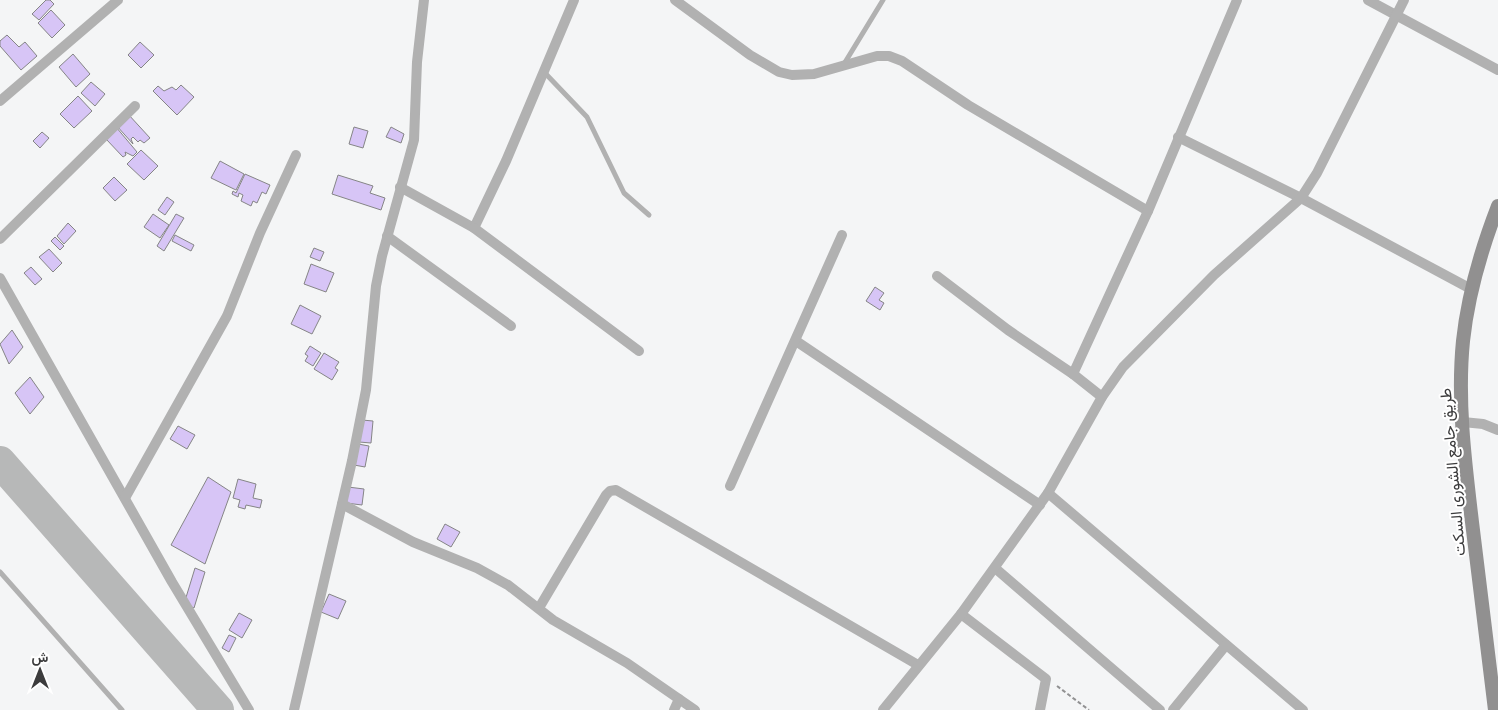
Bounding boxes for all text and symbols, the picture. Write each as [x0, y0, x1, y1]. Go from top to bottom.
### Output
street label: طريق جامع الشورى السكت [1434, 387, 1471, 557]
north arrow [15, 645, 65, 695]
text: ش [32, 648, 49, 666]

